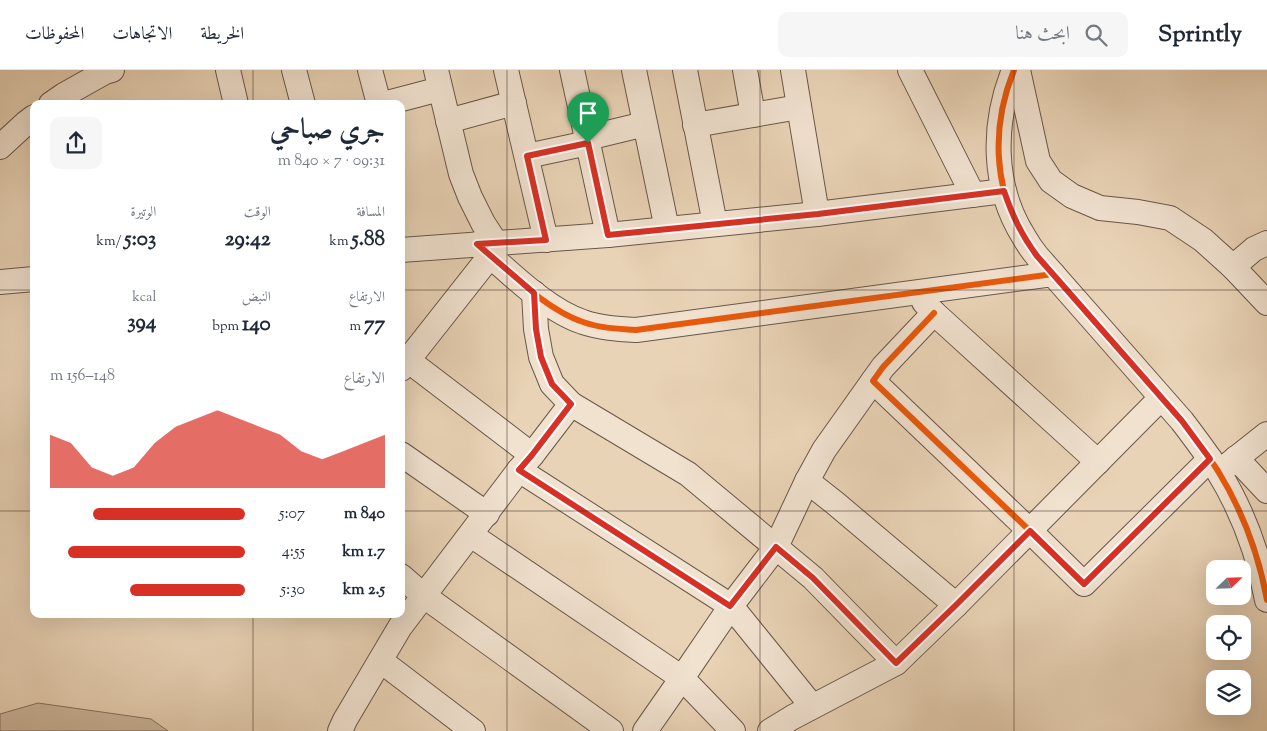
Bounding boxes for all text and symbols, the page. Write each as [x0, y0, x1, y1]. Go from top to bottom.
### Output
search box [778, 12, 1128, 57]
text: Sprintly [1158, 18, 1242, 52]
text: ابحث هنا [1015, 21, 1070, 48]
icon: search [1082, 21, 1110, 49]
text: المحفوظات [25, 22, 84, 48]
text: الاتجاهات [112, 22, 172, 48]
text: الخريطة [200, 22, 244, 48]
pin [567, 92, 609, 143]
icon: arrive [574, 99, 602, 127]
text: جري صباحي [270, 111, 385, 151]
button: share [50, 117, 102, 169]
text: 09:31 · 7 × 840 m [278, 150, 385, 173]
text: الوتيرة [131, 203, 156, 223]
text: الوقت [244, 203, 271, 223]
text: المسافة [356, 203, 385, 223]
text: 5:03 [124, 225, 156, 255]
text: 29:42 [225, 225, 271, 255]
text: 5.88 [352, 225, 385, 255]
text: /km [96, 232, 124, 252]
text: km [329, 232, 352, 252]
text: kcal [132, 288, 156, 308]
text: النبض [242, 288, 271, 308]
text: الارتفاع [349, 288, 385, 308]
text: 394 [127, 308, 156, 338]
text: 140 [242, 310, 271, 340]
text: 77 [364, 310, 385, 340]
text: bpm [212, 317, 242, 337]
text: m [349, 317, 364, 337]
text: 148–156 m [50, 365, 115, 388]
text: الارتفاع [343, 368, 385, 391]
text: 5:07 [279, 503, 305, 526]
text: 840 m [344, 503, 385, 526]
text: 4:55 [282, 541, 305, 564]
text: 1.7 km [342, 541, 385, 564]
north arrow [1206, 560, 1251, 605]
map controls [1206, 560, 1251, 715]
text: 5:30 [281, 579, 305, 602]
text: 2.5 km [343, 579, 385, 602]
button: locate [1206, 615, 1251, 660]
button: layers [1206, 670, 1251, 715]

